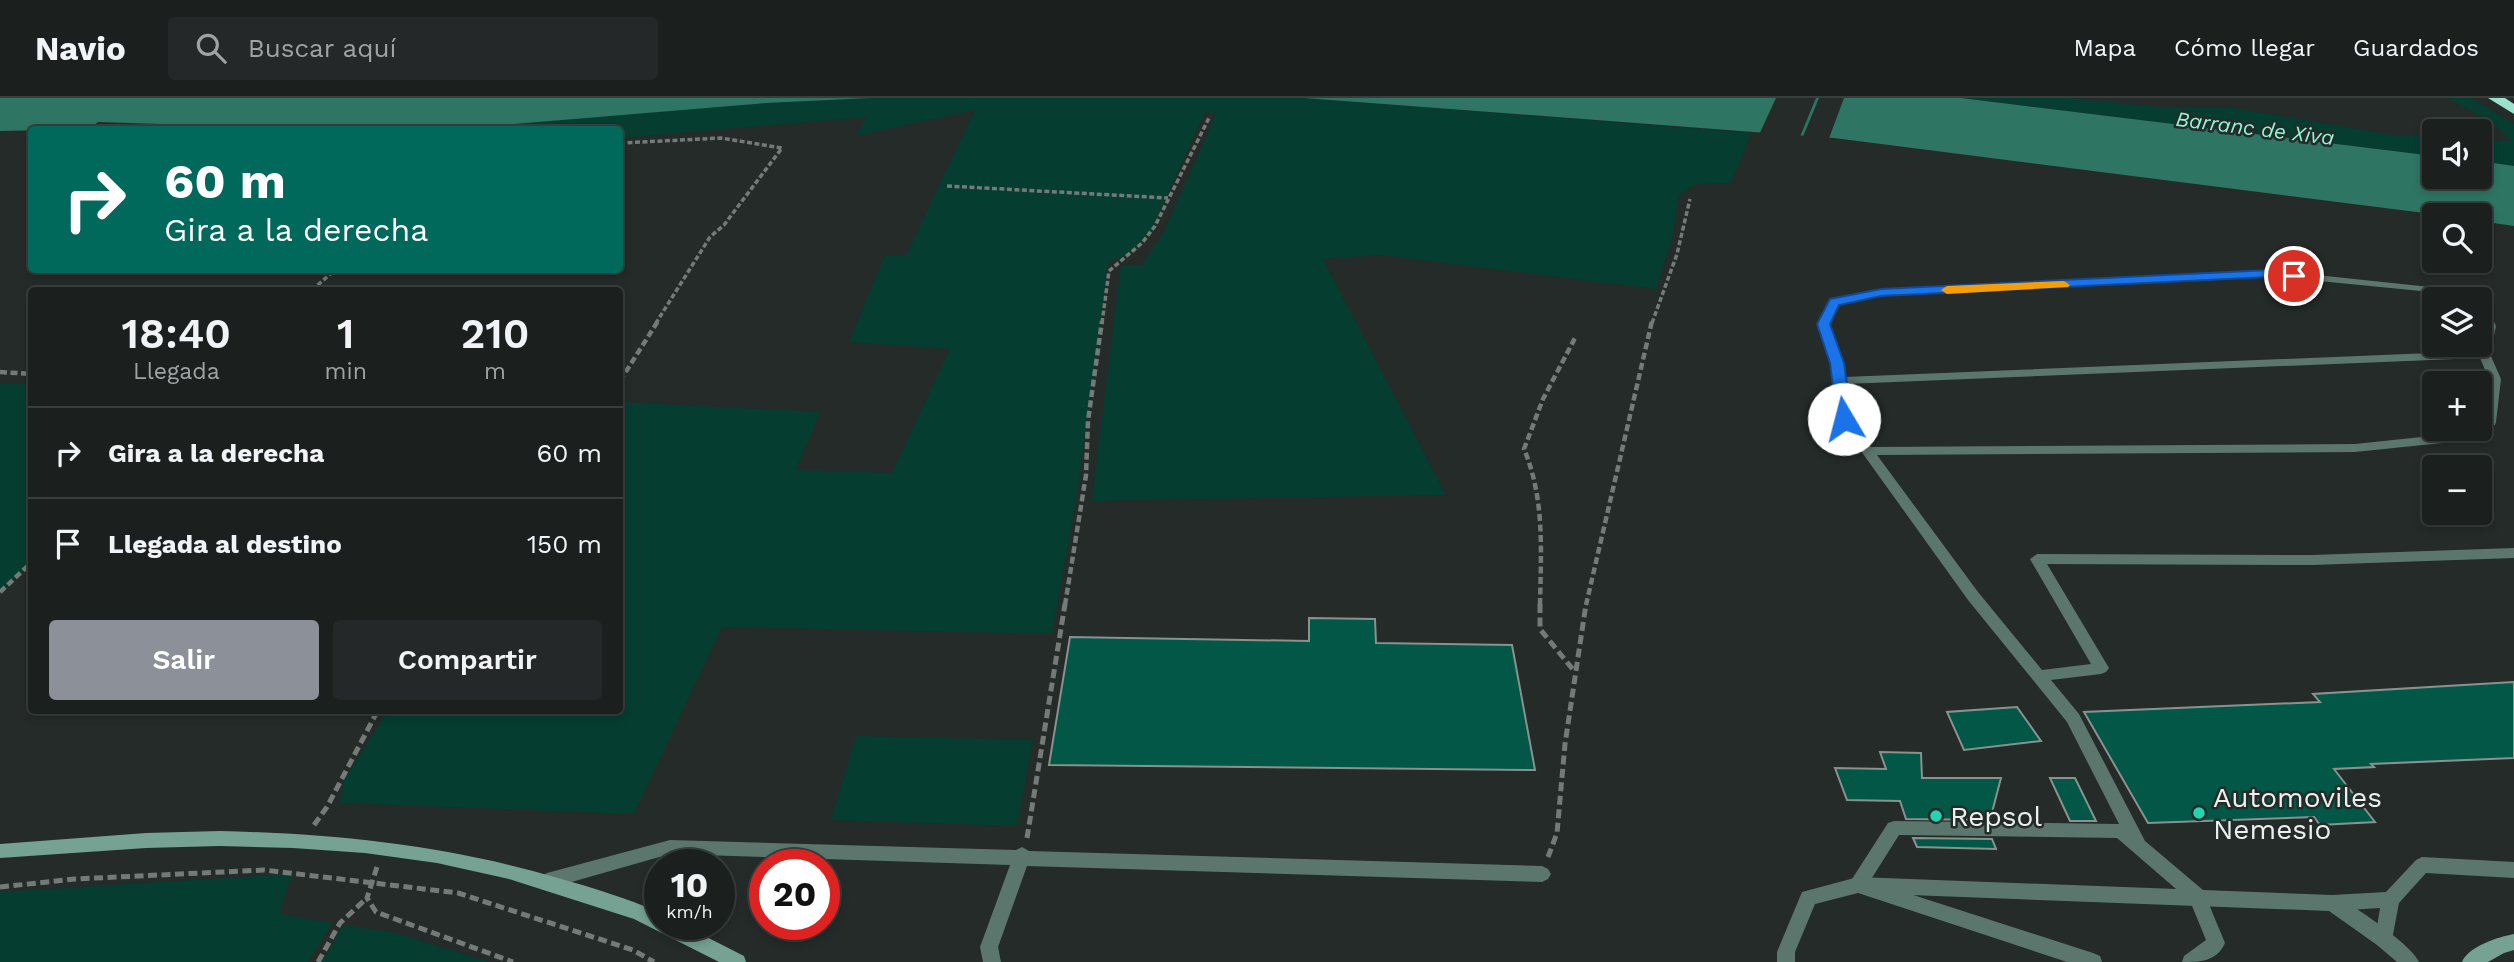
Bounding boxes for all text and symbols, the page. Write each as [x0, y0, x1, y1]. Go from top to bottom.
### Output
search box [168, 17, 658, 80]
text: Navio [35, 29, 126, 68]
icon: search [192, 29, 230, 67]
text: Buscar aquí [248, 33, 397, 63]
text: Mapa [2074, 34, 2136, 62]
text: Cómo llegar [2174, 34, 2315, 62]
text: Guardados [2353, 34, 2479, 62]
water label: Barranc de Xiva [2174, 106, 2336, 150]
map controls [2422, 119, 2492, 525]
button: sound [2422, 119, 2492, 189]
text: 60 m [164, 152, 286, 210]
icon: right [49, 154, 140, 245]
button: search [2422, 203, 2492, 273]
text: Gira a la derecha [164, 211, 428, 249]
pin [2264, 246, 2324, 306]
icon: arrive [2275, 257, 2313, 295]
button: layers [2422, 287, 2492, 357]
text: 18:40 [122, 309, 231, 358]
text: 1 [337, 309, 354, 358]
text: 210 [460, 309, 529, 358]
text: Llegada [133, 358, 220, 385]
text: min [325, 358, 367, 385]
text: m [484, 358, 506, 385]
button: + [2422, 371, 2492, 441]
position arrow [1807, 382, 1881, 456]
icon: right [49, 434, 87, 472]
text: Gira a la derecha [108, 438, 324, 468]
text: 60 m [536, 438, 602, 468]
button: − [2422, 455, 2492, 525]
icon: arrive [49, 525, 87, 563]
text: Llegada al destino [108, 529, 342, 559]
text: 150 m [527, 529, 602, 559]
button: Salir [49, 620, 319, 700]
button: Compartir [333, 620, 602, 700]
place label: Automoviles Nemesio [2213, 781, 2382, 846]
place label: Repsol [1950, 800, 2042, 833]
marker: Automoviles Nemesio [2191, 805, 2207, 821]
marker: Repsol [1928, 808, 1944, 824]
speed limit sign: 20 [749, 849, 840, 940]
text: 10 [671, 864, 708, 906]
text: km/h [666, 901, 713, 922]

